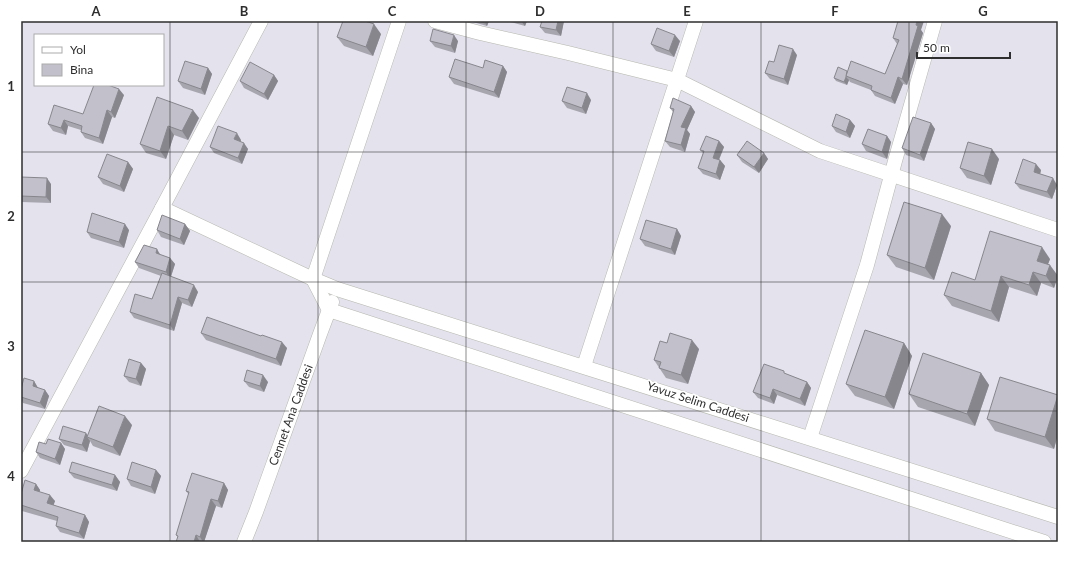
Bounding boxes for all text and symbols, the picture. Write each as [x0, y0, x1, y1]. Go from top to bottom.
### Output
text: A [90, 3, 101, 19]
text: B [240, 3, 249, 19]
text: C [388, 3, 397, 19]
text: D [535, 3, 545, 19]
text: E [683, 3, 691, 19]
text: F [831, 3, 839, 19]
text: G [978, 3, 988, 19]
legend [34, 34, 164, 86]
scale bar [917, 34, 1010, 60]
text: 50 m [923, 40, 950, 55]
text: Yol [70, 42, 86, 57]
text: Bina [70, 62, 93, 77]
text: 1 [7, 78, 15, 94]
text: 2 [7, 208, 15, 224]
text: 3 [7, 338, 15, 354]
street label: Cennet Ana Caddesi [265, 362, 316, 467]
street label: Yavuz Selim Caddesi [645, 378, 751, 425]
text: 4 [7, 468, 15, 484]

